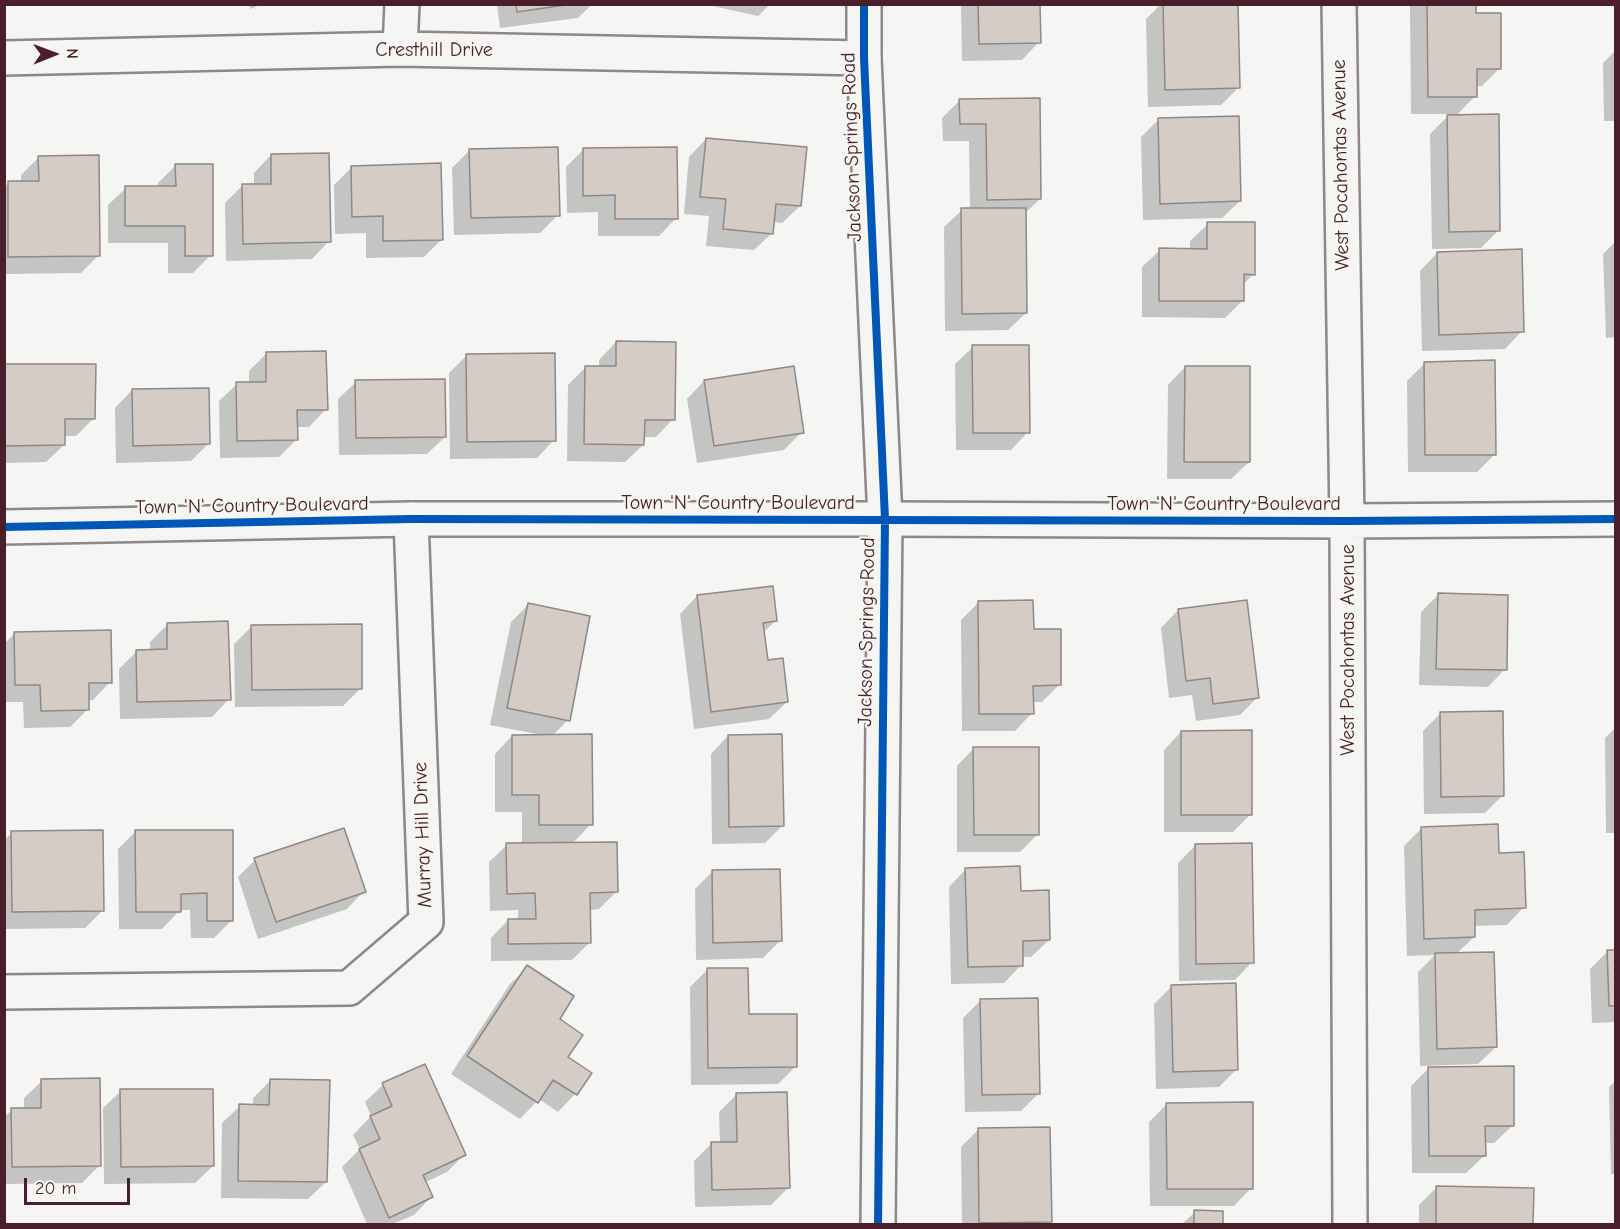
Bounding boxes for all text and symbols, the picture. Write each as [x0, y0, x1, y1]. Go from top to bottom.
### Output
north arrow [24, 24, 84, 84]
street label: Cresthill Drive [375, 38, 493, 62]
text: N [63, 48, 81, 59]
street label: Jackson Springs Road [837, 52, 867, 242]
street label: West Pocahontas Avenue [1327, 59, 1355, 271]
street label: Town 'N' Country Boulevard [621, 491, 855, 515]
street label: Town 'N' Country Boulevard [135, 492, 369, 520]
street label: Town 'N' Country Boulevard [1107, 492, 1341, 516]
street label: Jackson Springs Road [853, 537, 881, 727]
street label: West Pocahontas Avenue [1336, 544, 1360, 756]
street label: Murray Hill Drive [408, 762, 438, 908]
scale bar [27, 1166, 134, 1204]
text: 20 m [35, 1178, 76, 1199]

